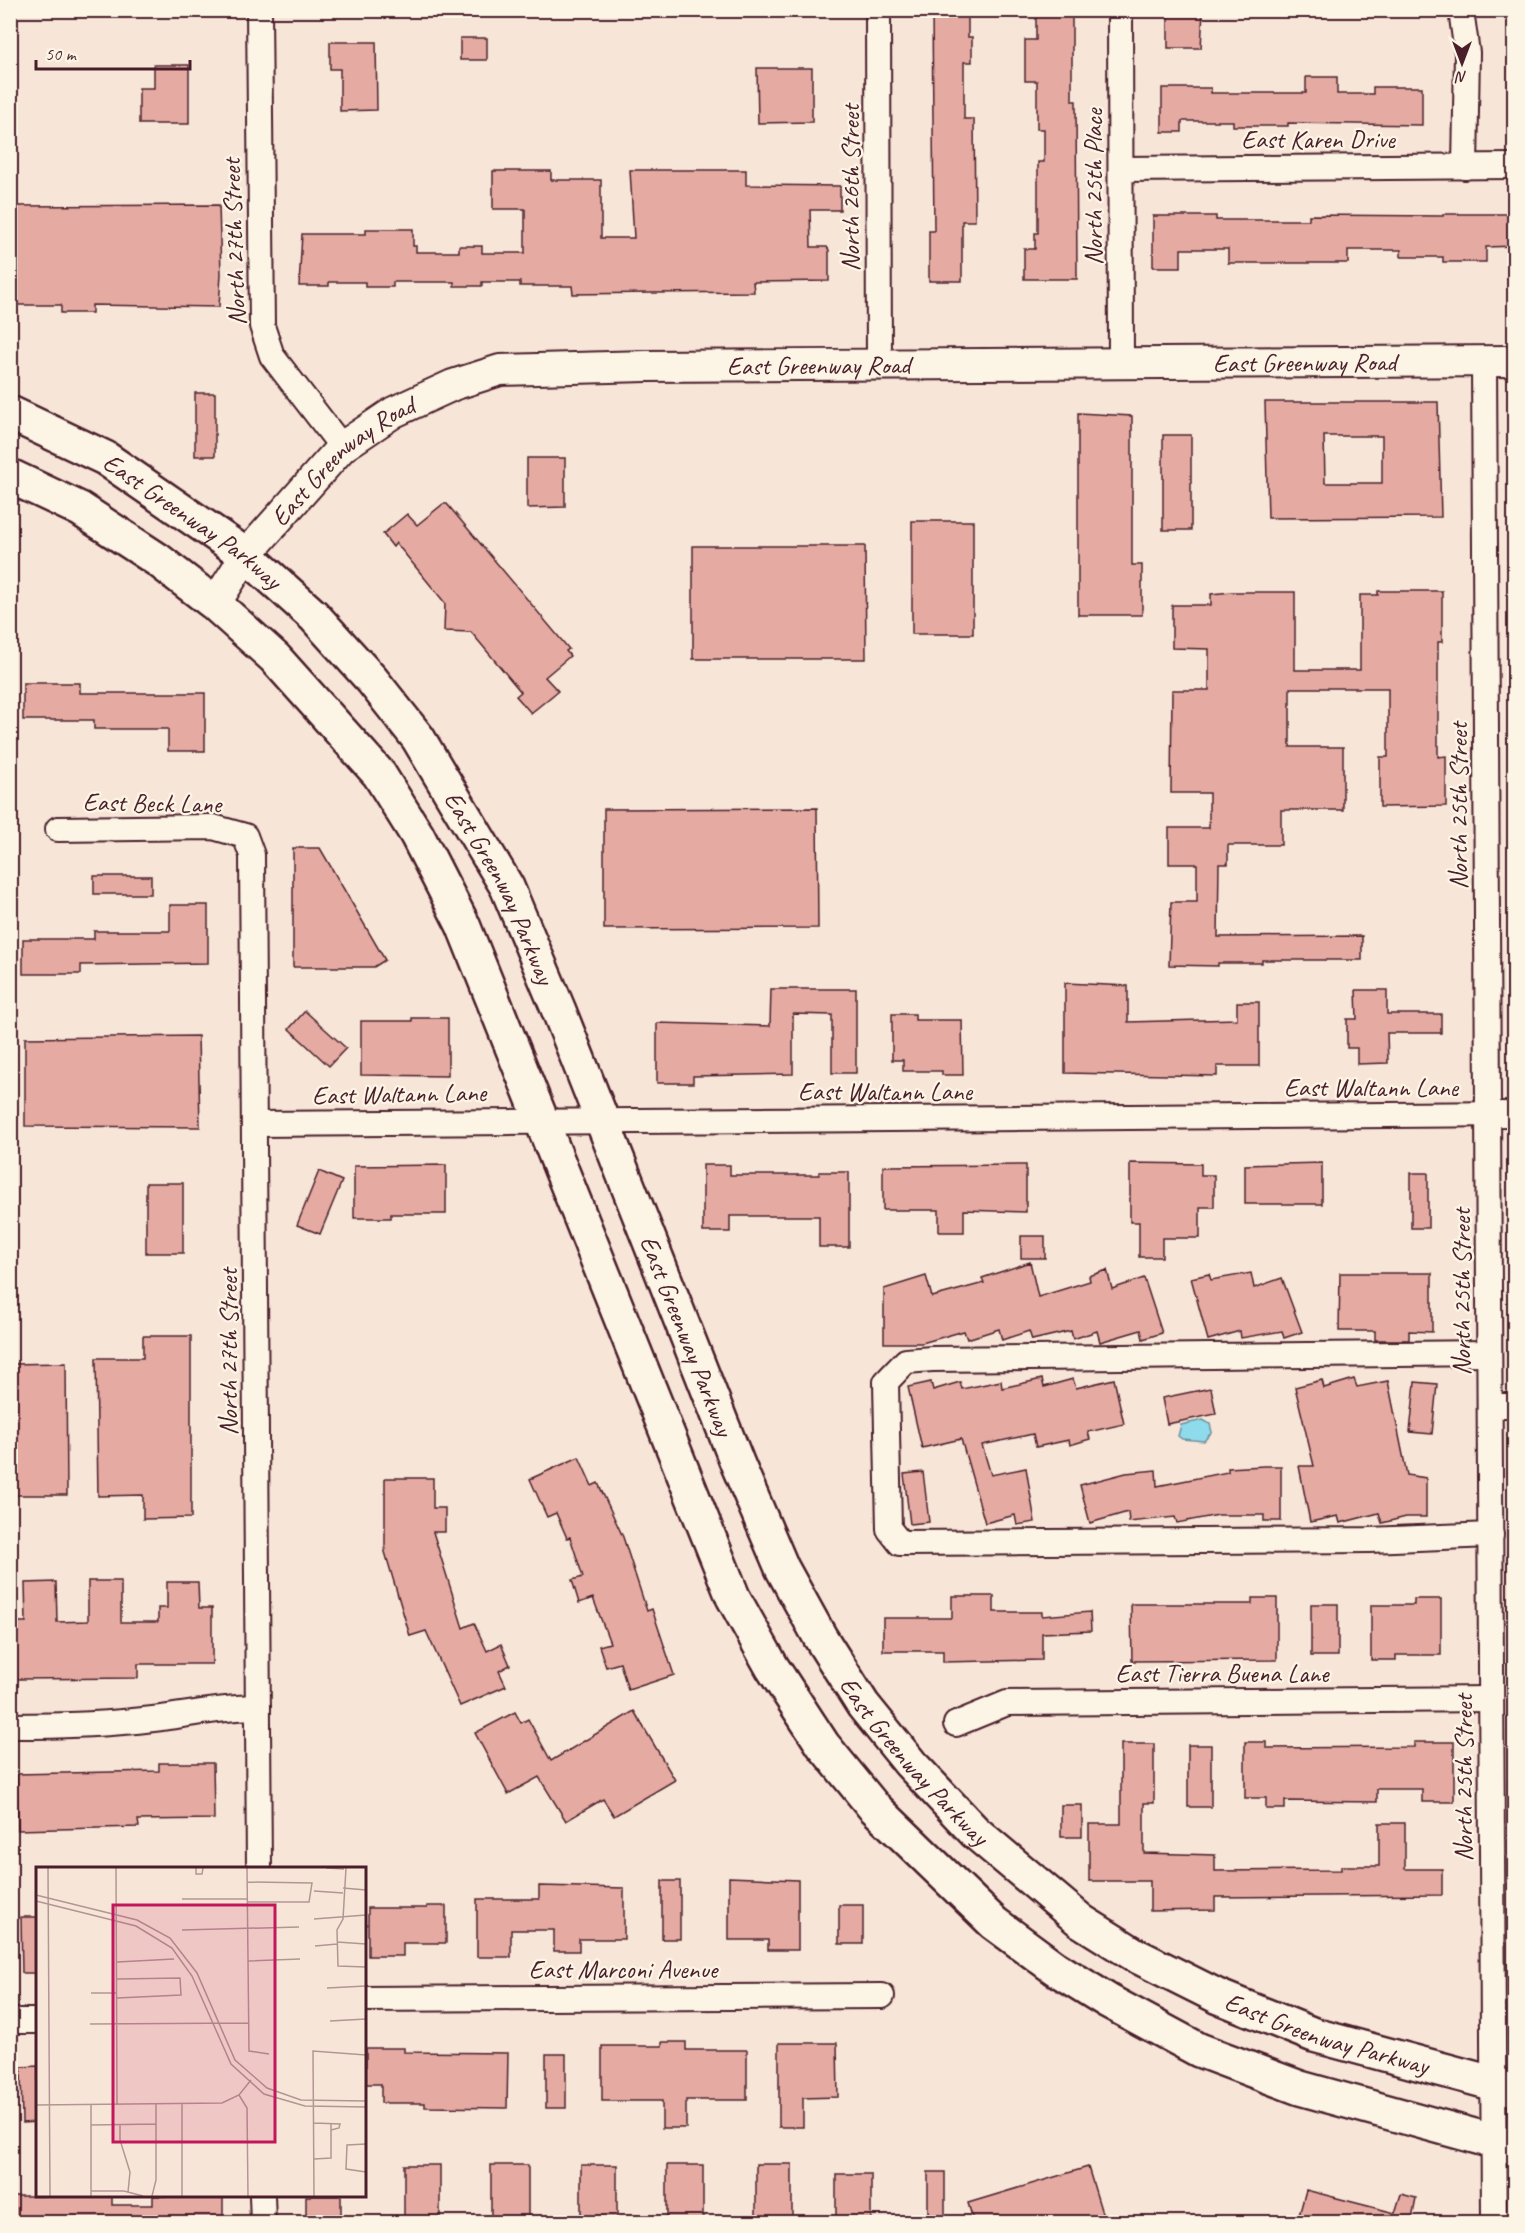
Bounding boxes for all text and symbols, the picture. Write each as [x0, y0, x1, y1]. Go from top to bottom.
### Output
scale bar [36, 33, 190, 71]
north arrow [1432, 33, 1492, 93]
text: 50 m [45, 43, 78, 65]
text: N [1454, 67, 1467, 87]
street label: North 26th Street [834, 102, 867, 272]
street label: North 25th Place [1077, 107, 1110, 265]
street label: East Karen Drive [1241, 123, 1396, 156]
street label: North 27th Street [215, 156, 253, 326]
street label: East Greenway Road [1213, 345, 1400, 379]
street label: East Greenway Road [727, 348, 914, 382]
street label: East Greenway Road [263, 387, 423, 533]
street label: East Greenway Parkway [97, 445, 291, 597]
street label: North 25th Street [1442, 720, 1475, 890]
street label: East Beck Lane [83, 785, 224, 821]
street label: East Greenway Parkway [437, 785, 563, 991]
street label: East Waltann Lane [1284, 1071, 1460, 1104]
street label: East Waltann Lane [798, 1075, 974, 1108]
street label: East Waltann Lane [312, 1076, 488, 1112]
street label: North 25th Street [1445, 1206, 1478, 1376]
street label: East Greenway Parkway [633, 1231, 742, 1443]
street label: North 27th Street [212, 1266, 245, 1436]
street label: East Tierra Buena Lane [1116, 1657, 1330, 1690]
street label: East Greenway Parkway [833, 1670, 997, 1854]
street label: North 25th Street [1447, 1692, 1480, 1862]
inset map [36, 1867, 366, 2197]
street label: East Marconi Avenue [529, 1953, 720, 1986]
street label: East Greenway Parkway [1220, 1984, 1434, 2082]

